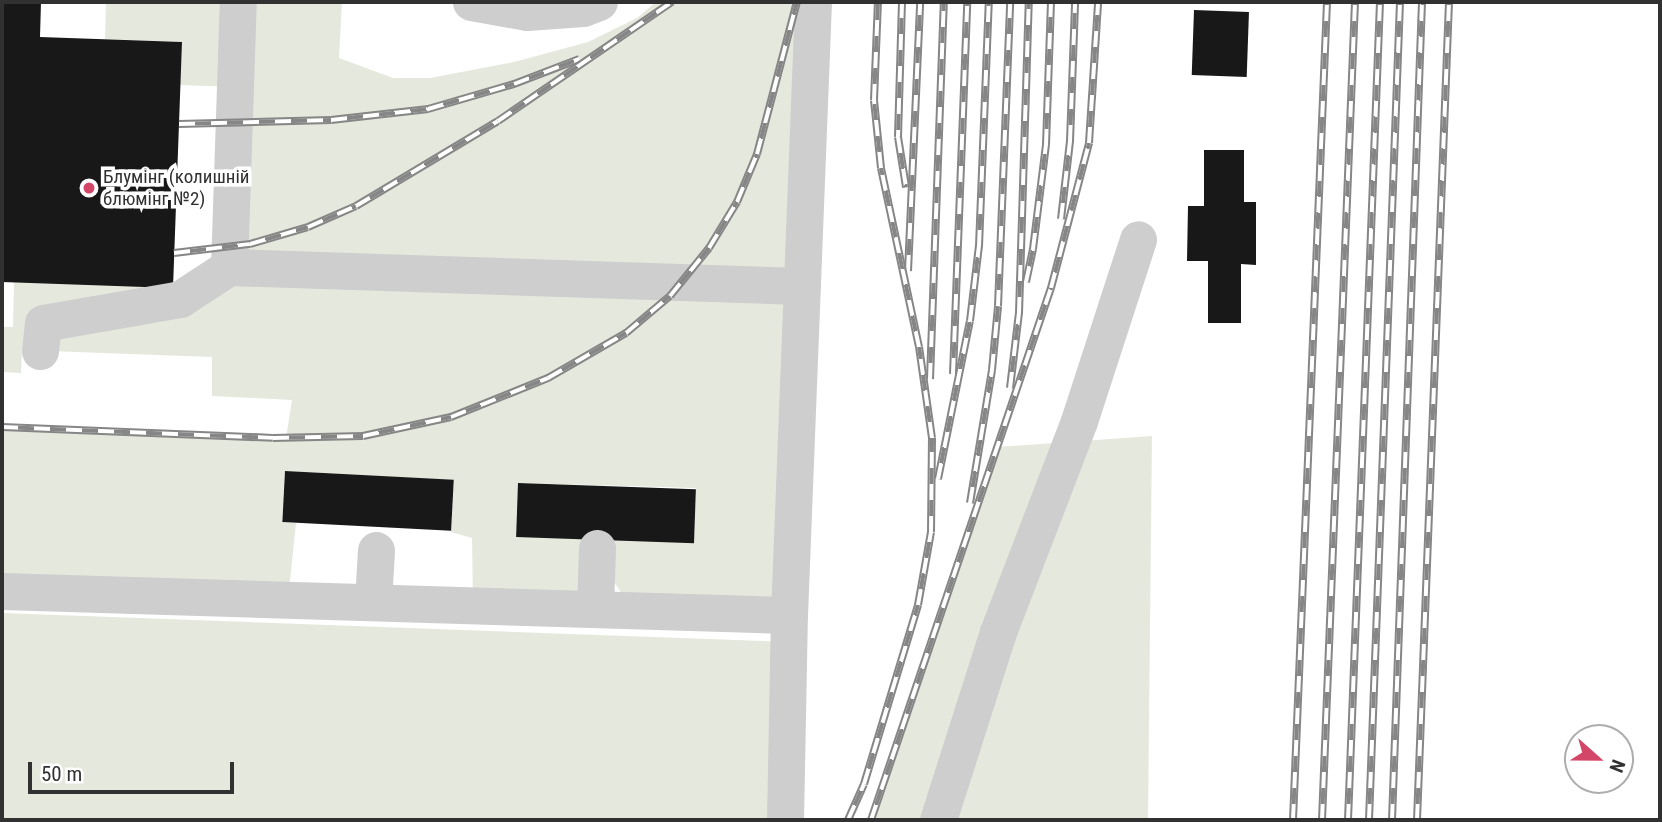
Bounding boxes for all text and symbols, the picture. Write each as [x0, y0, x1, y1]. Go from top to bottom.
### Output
place label: Блумінг (колишній блюмінг №2) [103, 166, 250, 210]
marker: Блумінг (колишній блюмінг №2) [81, 180, 97, 196]
north arrow [1564, 724, 1634, 794]
scale bar [32, 748, 238, 792]
text: N [1604, 756, 1630, 776]
text: 50 m [41, 762, 82, 786]

